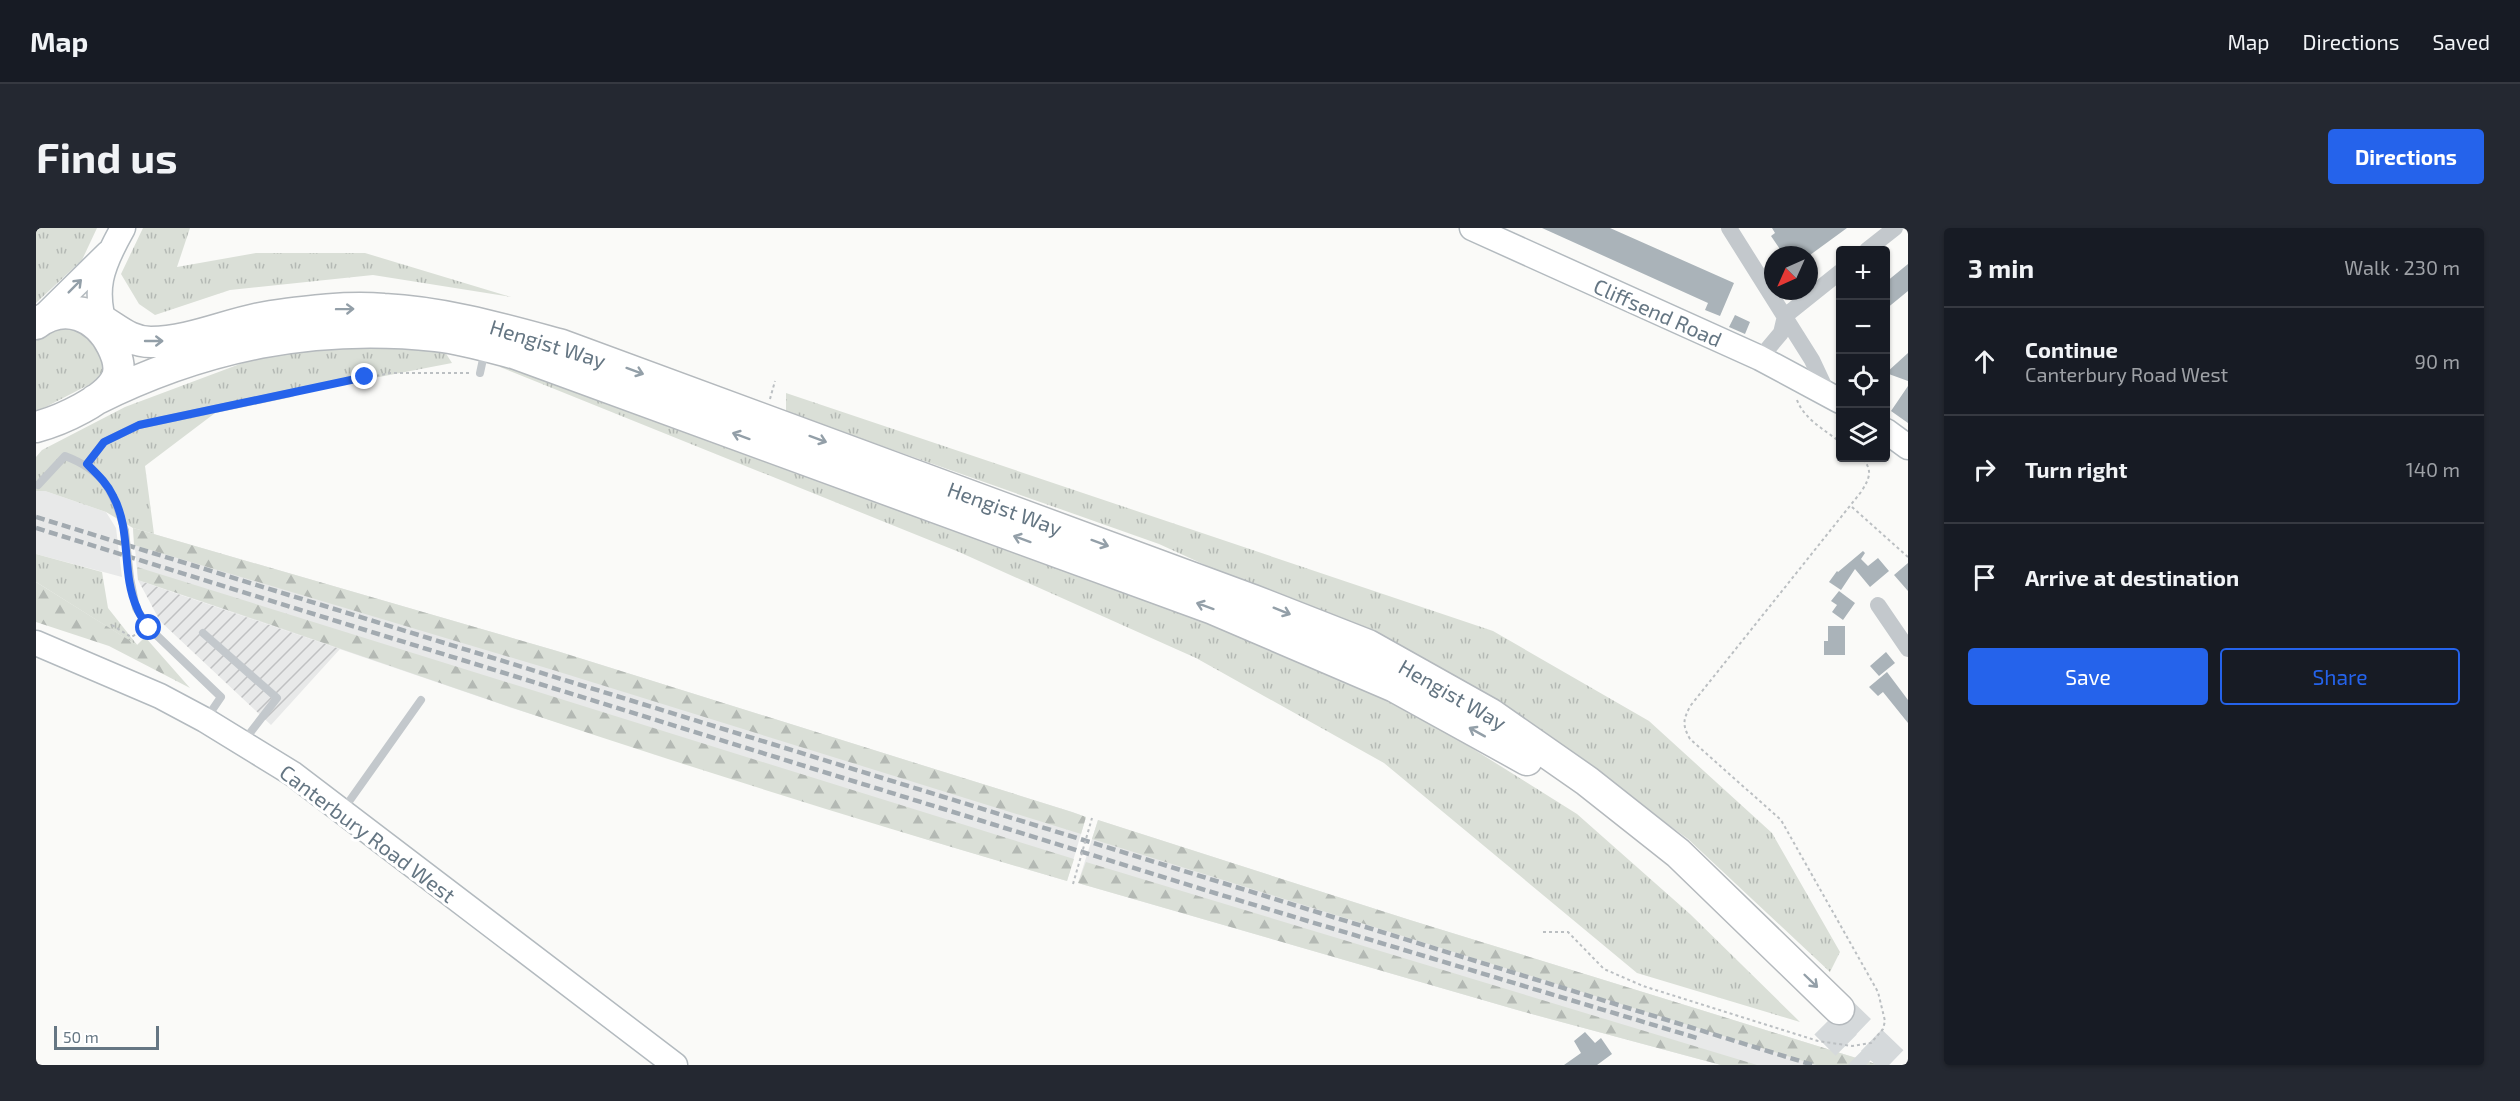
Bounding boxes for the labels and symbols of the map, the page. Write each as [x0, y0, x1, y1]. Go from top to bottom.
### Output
north arrow [1764, 246, 1818, 300]
street label: Cliffsend Road [1590, 273, 1726, 351]
one-way arrow [67, 278, 82, 293]
one-way arrow [335, 304, 355, 315]
street label: Hengist Way [487, 314, 609, 372]
one-way arrow [144, 335, 163, 347]
route end [351, 363, 377, 389]
one-way arrow [625, 367, 644, 378]
one-way arrow [732, 430, 750, 441]
one-way arrow [808, 434, 827, 445]
street label: Hengist Way [944, 476, 1066, 540]
one-way arrow [1013, 533, 1032, 544]
one-way arrow [1090, 538, 1108, 549]
one-way arrow [1197, 600, 1215, 611]
one-way arrow [1272, 606, 1291, 617]
route start [135, 614, 161, 640]
street label: Hengist Way [1395, 653, 1511, 735]
one-way arrow [1469, 726, 1486, 738]
street label: Canterbury Road West [275, 759, 461, 907]
one-way arrow [1804, 974, 1819, 989]
scale bar [54, 1023, 159, 1050]

